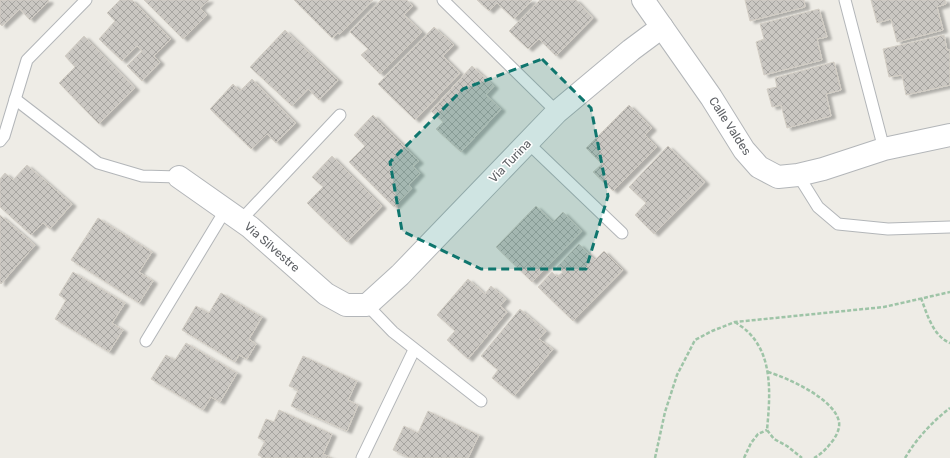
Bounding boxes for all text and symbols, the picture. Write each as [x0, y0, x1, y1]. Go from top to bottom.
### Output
street label: Calle Valdes [706, 94, 754, 158]
street label: Via Turina [486, 137, 534, 185]
street label: Via Silvestre [241, 219, 303, 275]

